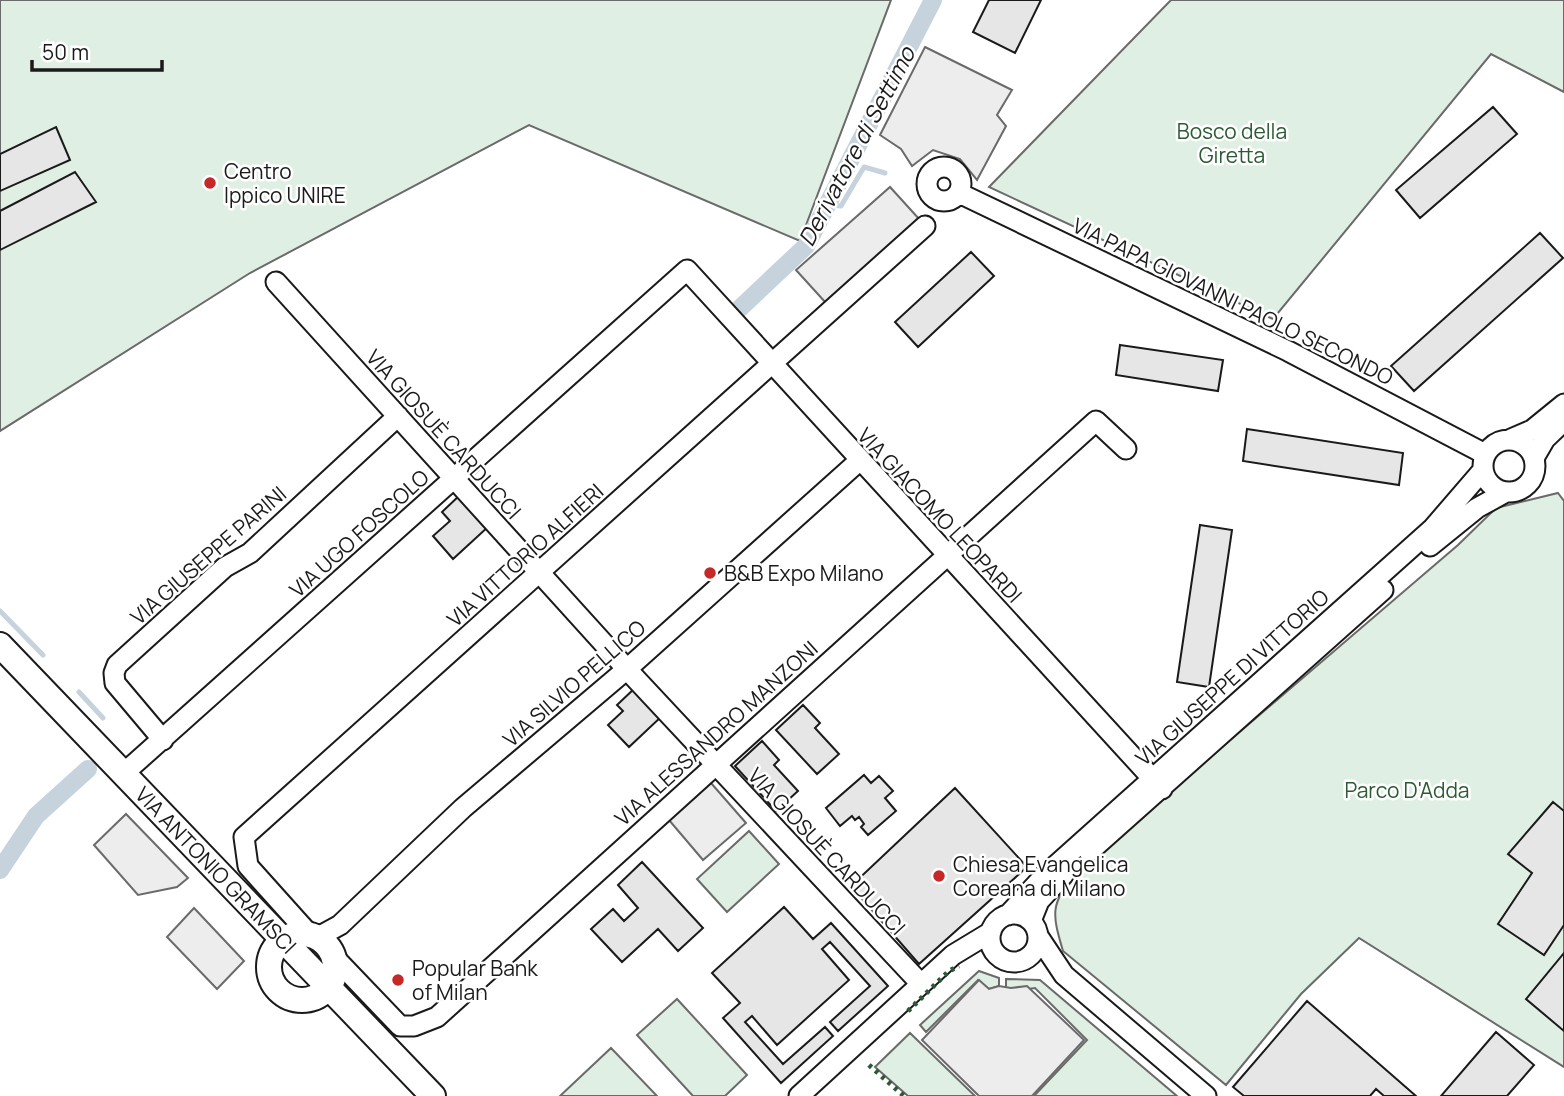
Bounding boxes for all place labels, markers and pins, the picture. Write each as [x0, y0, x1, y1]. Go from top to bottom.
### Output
place label: Centro Ippico UNIRE [224, 157, 346, 209]
marker: Centro Ippico UNIRE [202, 175, 218, 191]
place label: B&B Expo Milano [724, 559, 884, 587]
marker: B&B Expo Milano [702, 565, 718, 581]
place label: Chiesa Evangelica Coreana di Milano [953, 850, 1128, 902]
marker: Chiesa Evangelica Coreana di Milano [931, 868, 947, 884]
place label: Popular Bank of Milan [412, 954, 538, 1006]
marker: Popular Bank of Milan [390, 972, 406, 988]

